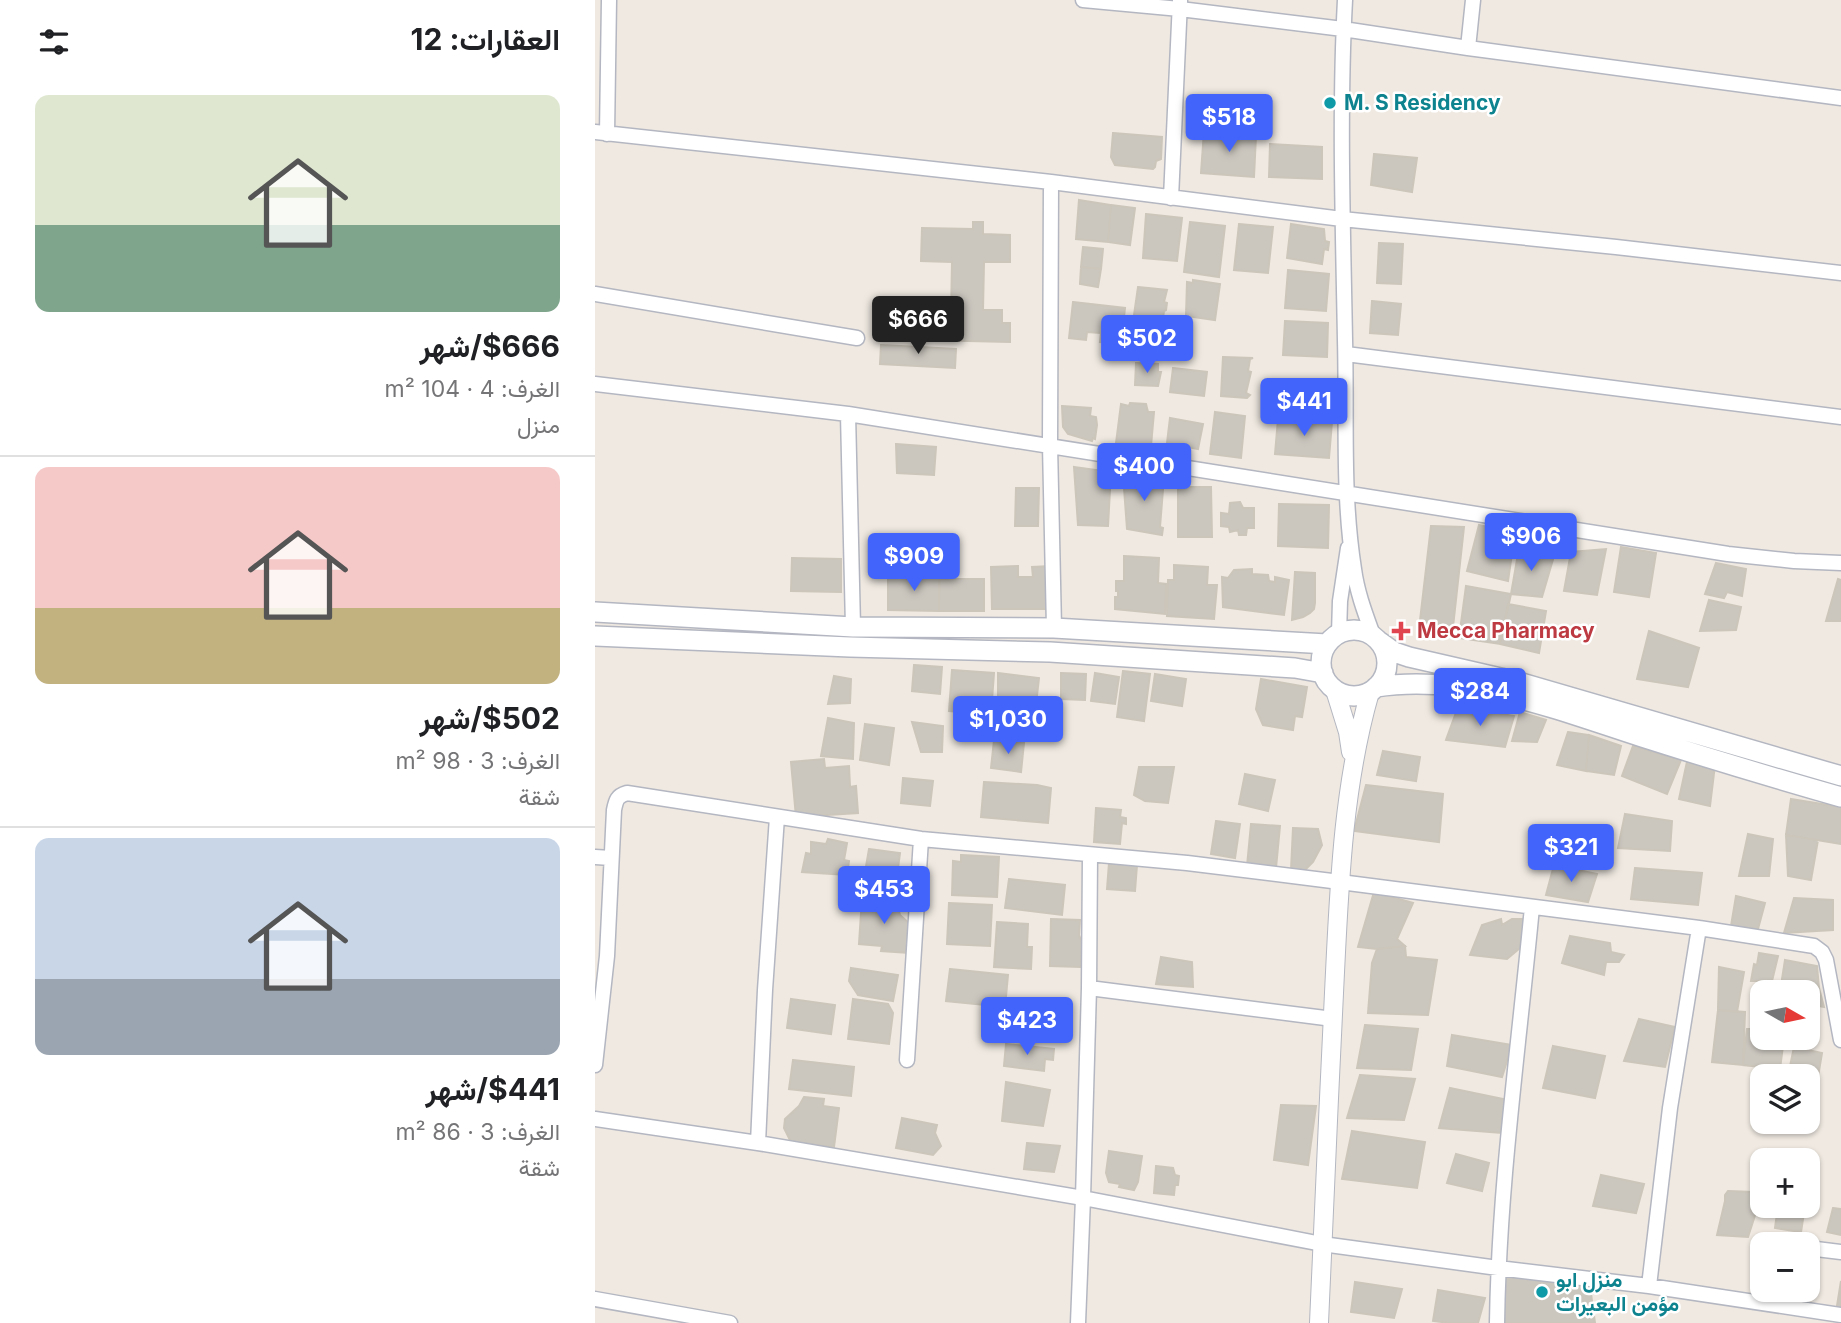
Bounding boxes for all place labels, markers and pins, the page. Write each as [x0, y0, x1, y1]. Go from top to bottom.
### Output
place label: M. S Residency [1344, 90, 1501, 115]
pin: $518 [1188, 94, 1270, 154]
marker: M. S Residency [1322, 95, 1338, 111]
pin: $666 [877, 296, 959, 356]
pin: $502 [1106, 316, 1188, 375]
pin: $441 [1263, 378, 1345, 438]
pin: $400 [1103, 444, 1185, 503]
pin: $906 [1490, 514, 1572, 573]
pin: $909 [873, 534, 955, 593]
place label: Mecca Pharmacy [1417, 618, 1595, 643]
marker: Mecca Pharmacy [1391, 621, 1411, 641]
pin: $284 [1439, 668, 1521, 728]
pin: $1,030 [951, 696, 1065, 756]
pin: $321 [1530, 824, 1612, 884]
pin: $453 [843, 866, 925, 926]
pin: $423 [986, 998, 1068, 1057]
place label: منزل ابو مؤمن البعيرات [1556, 1267, 1679, 1317]
marker: منزل ابو مؤمن البعيرات [1534, 1284, 1550, 1300]

